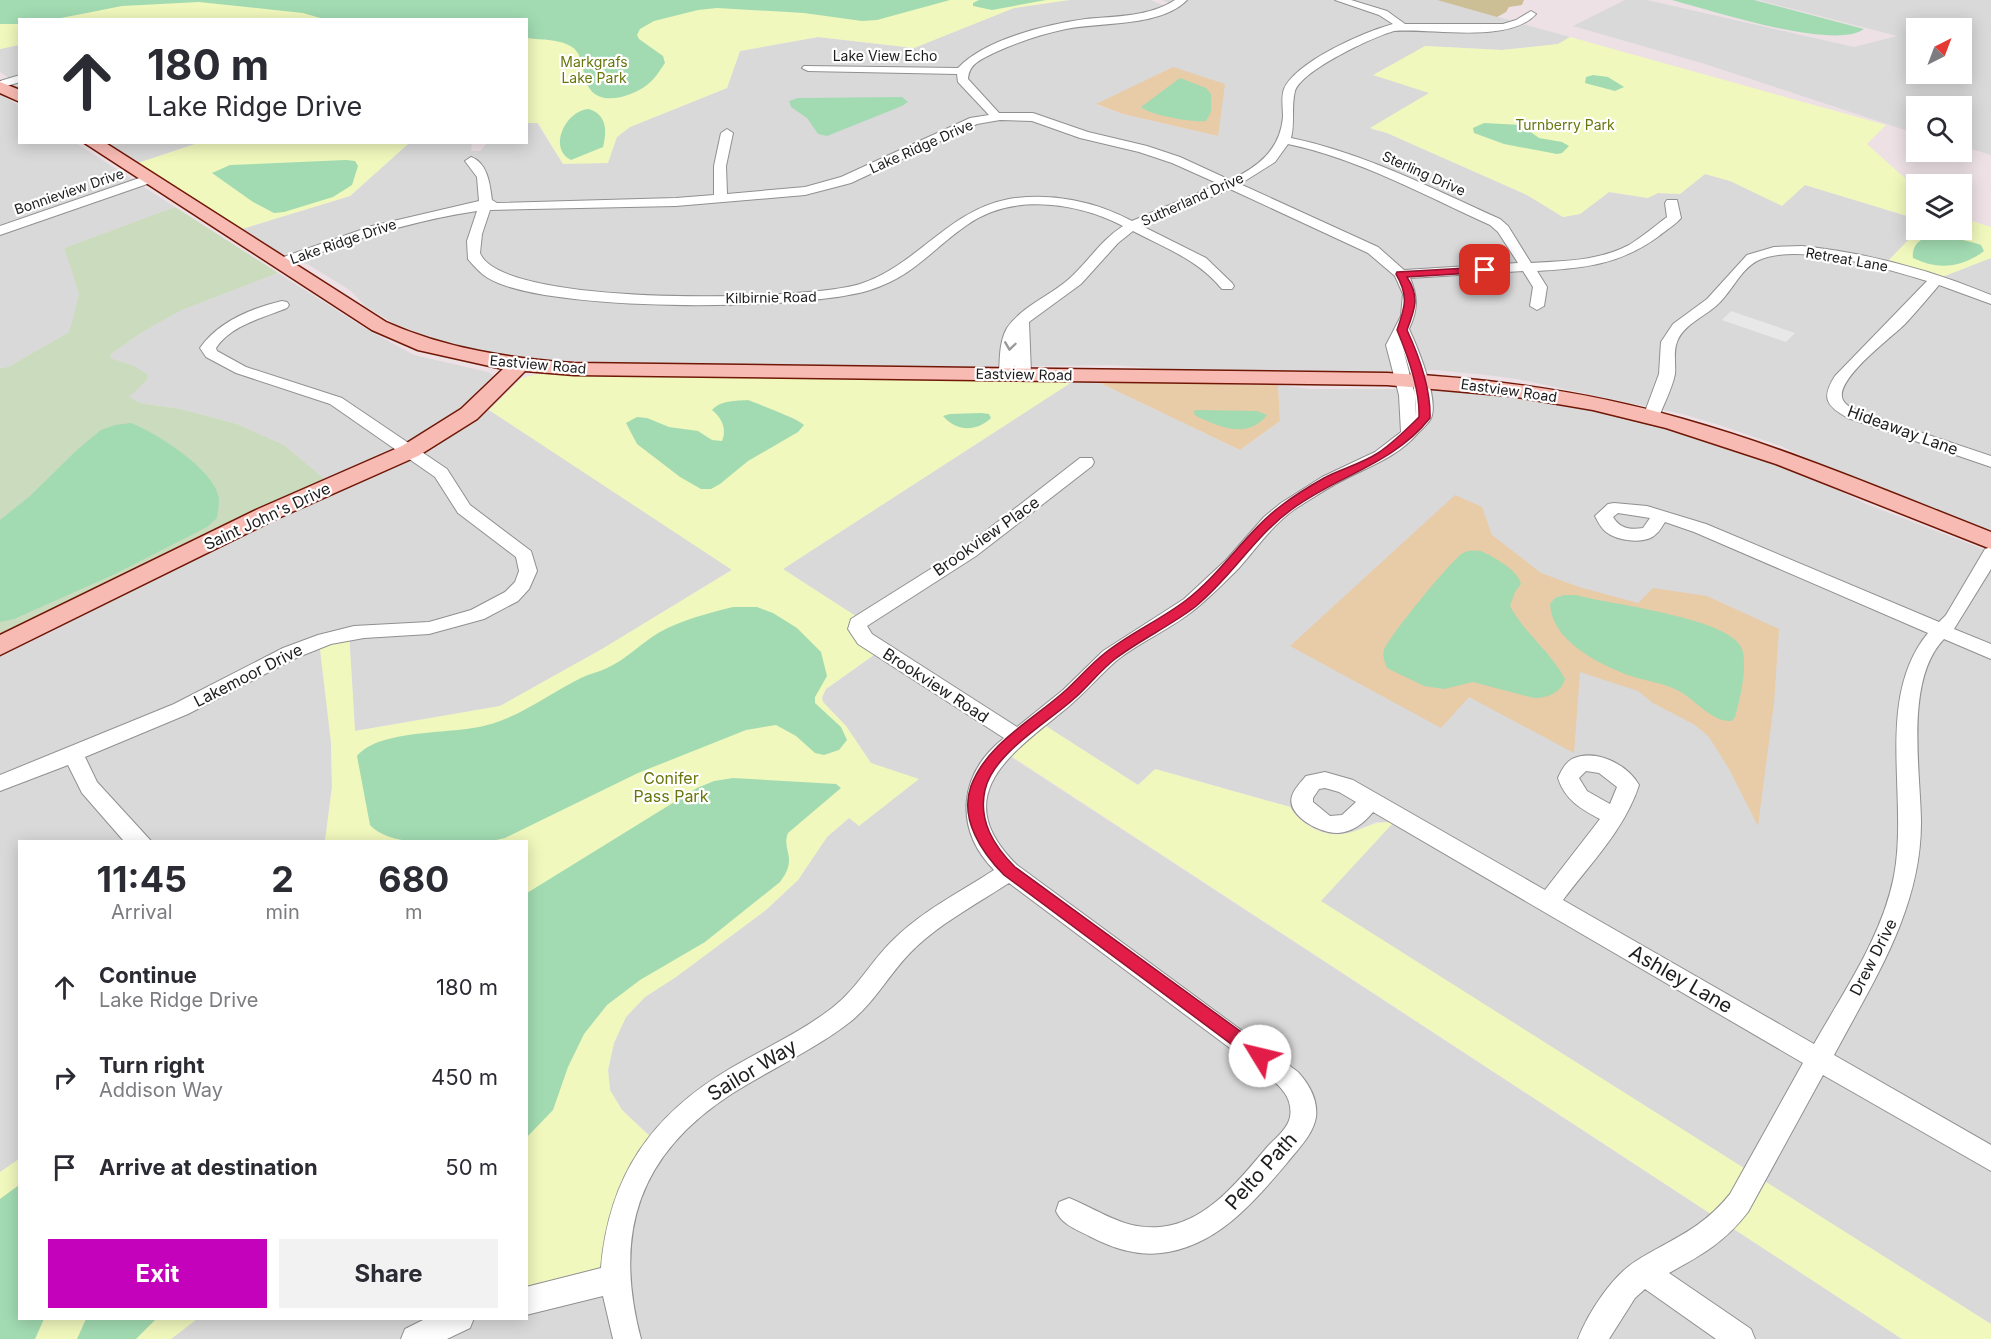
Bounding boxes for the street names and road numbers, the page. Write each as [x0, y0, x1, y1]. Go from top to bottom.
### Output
street label: Lake View Echo [833, 47, 937, 64]
street label: Lake Ridge Drive [867, 116, 975, 176]
street label: Sterling Drive [1380, 147, 1468, 199]
street label: Bonnieview Drive [12, 164, 126, 218]
street label: Sutherland Drive [1138, 169, 1246, 229]
street label: Lake Ridge Drive [287, 215, 399, 267]
street label: Retreat Lane [1804, 243, 1890, 275]
street label: Kilbirnie Road [725, 288, 817, 306]
street label: Eastview Road [489, 351, 587, 377]
street label: Eastview Road [975, 365, 1073, 383]
street label: Eastview Road [1460, 375, 1558, 405]
street label: Hideaway Lane [1845, 401, 1961, 459]
street label: Saint John's Drive [201, 478, 333, 554]
street label: Brookview Place [929, 492, 1043, 580]
street label: Lakemoor Drive [190, 639, 306, 711]
street label: Brookview Road [879, 643, 993, 727]
street label: Drew Drive [1845, 915, 1901, 999]
street label: Ashley Lane [1625, 940, 1737, 1018]
street label: Sailor Way [703, 1034, 801, 1106]
street label: Pelto Path [1220, 1127, 1302, 1215]

